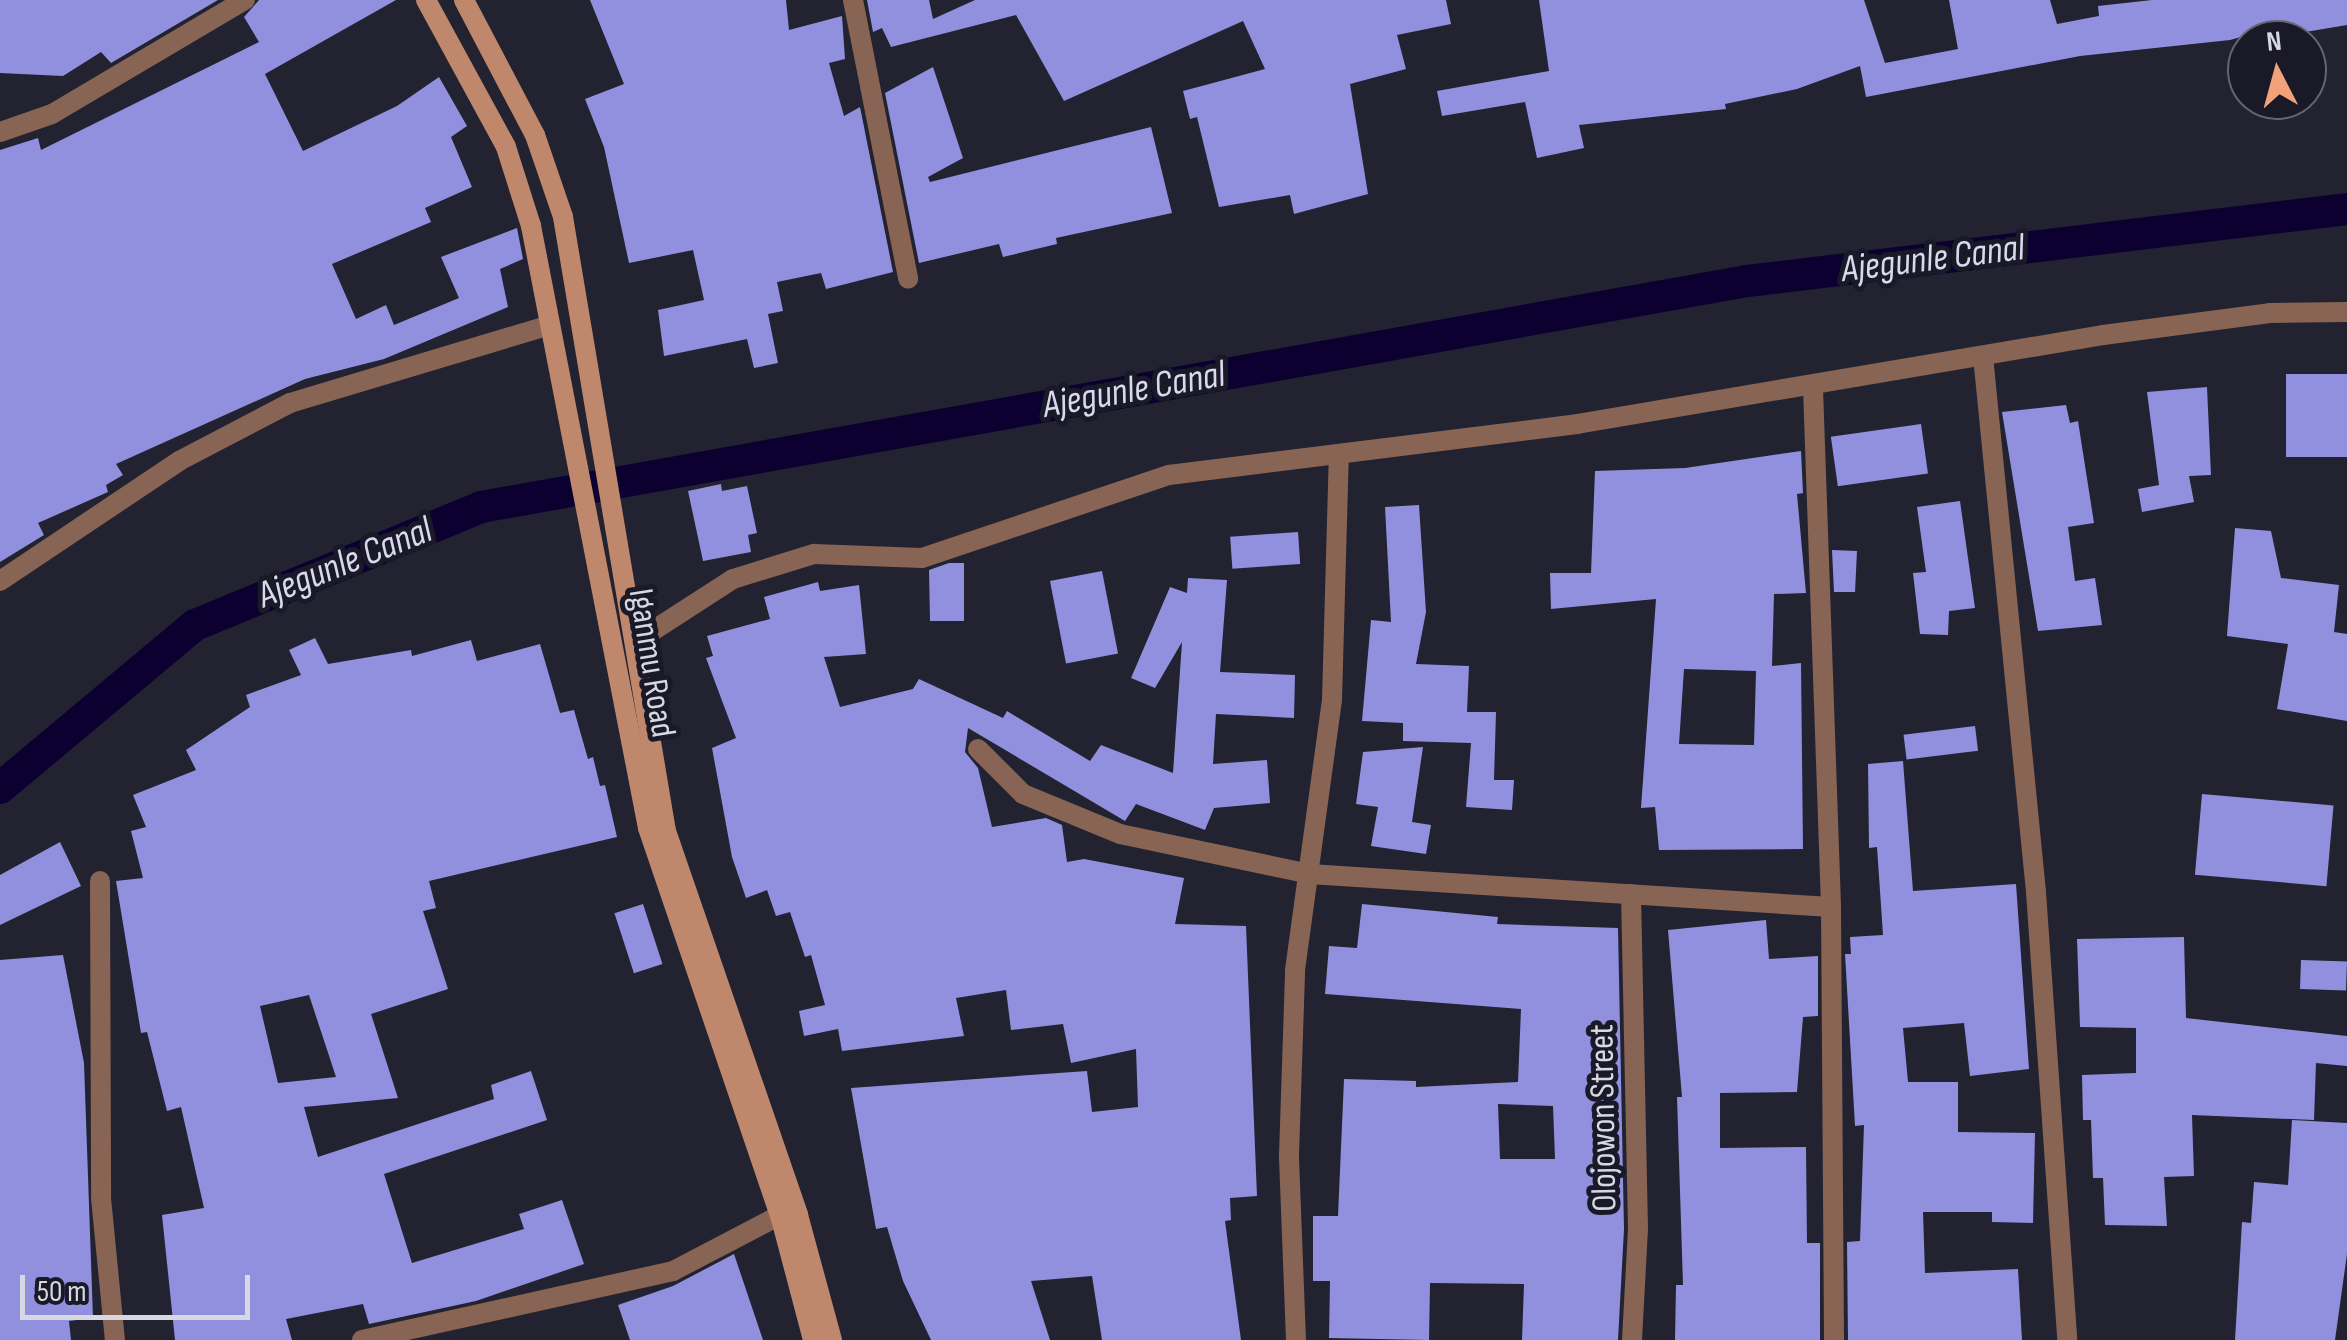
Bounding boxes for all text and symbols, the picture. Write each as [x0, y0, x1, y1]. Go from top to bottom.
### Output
north arrow [2227, 20, 2327, 120]
text: N [2265, 24, 2283, 59]
water label: Ajegunle Canal [1839, 225, 2027, 293]
water label: Ajegunle Canal [1039, 352, 1229, 428]
water label: Ajegunle Canal [251, 507, 439, 619]
street label: Iganmu Road [619, 586, 683, 740]
street label: Olojowon Street [1581, 1024, 1627, 1212]
scale bar [25, 1255, 255, 1317]
text: 50 m [37, 1274, 86, 1310]

